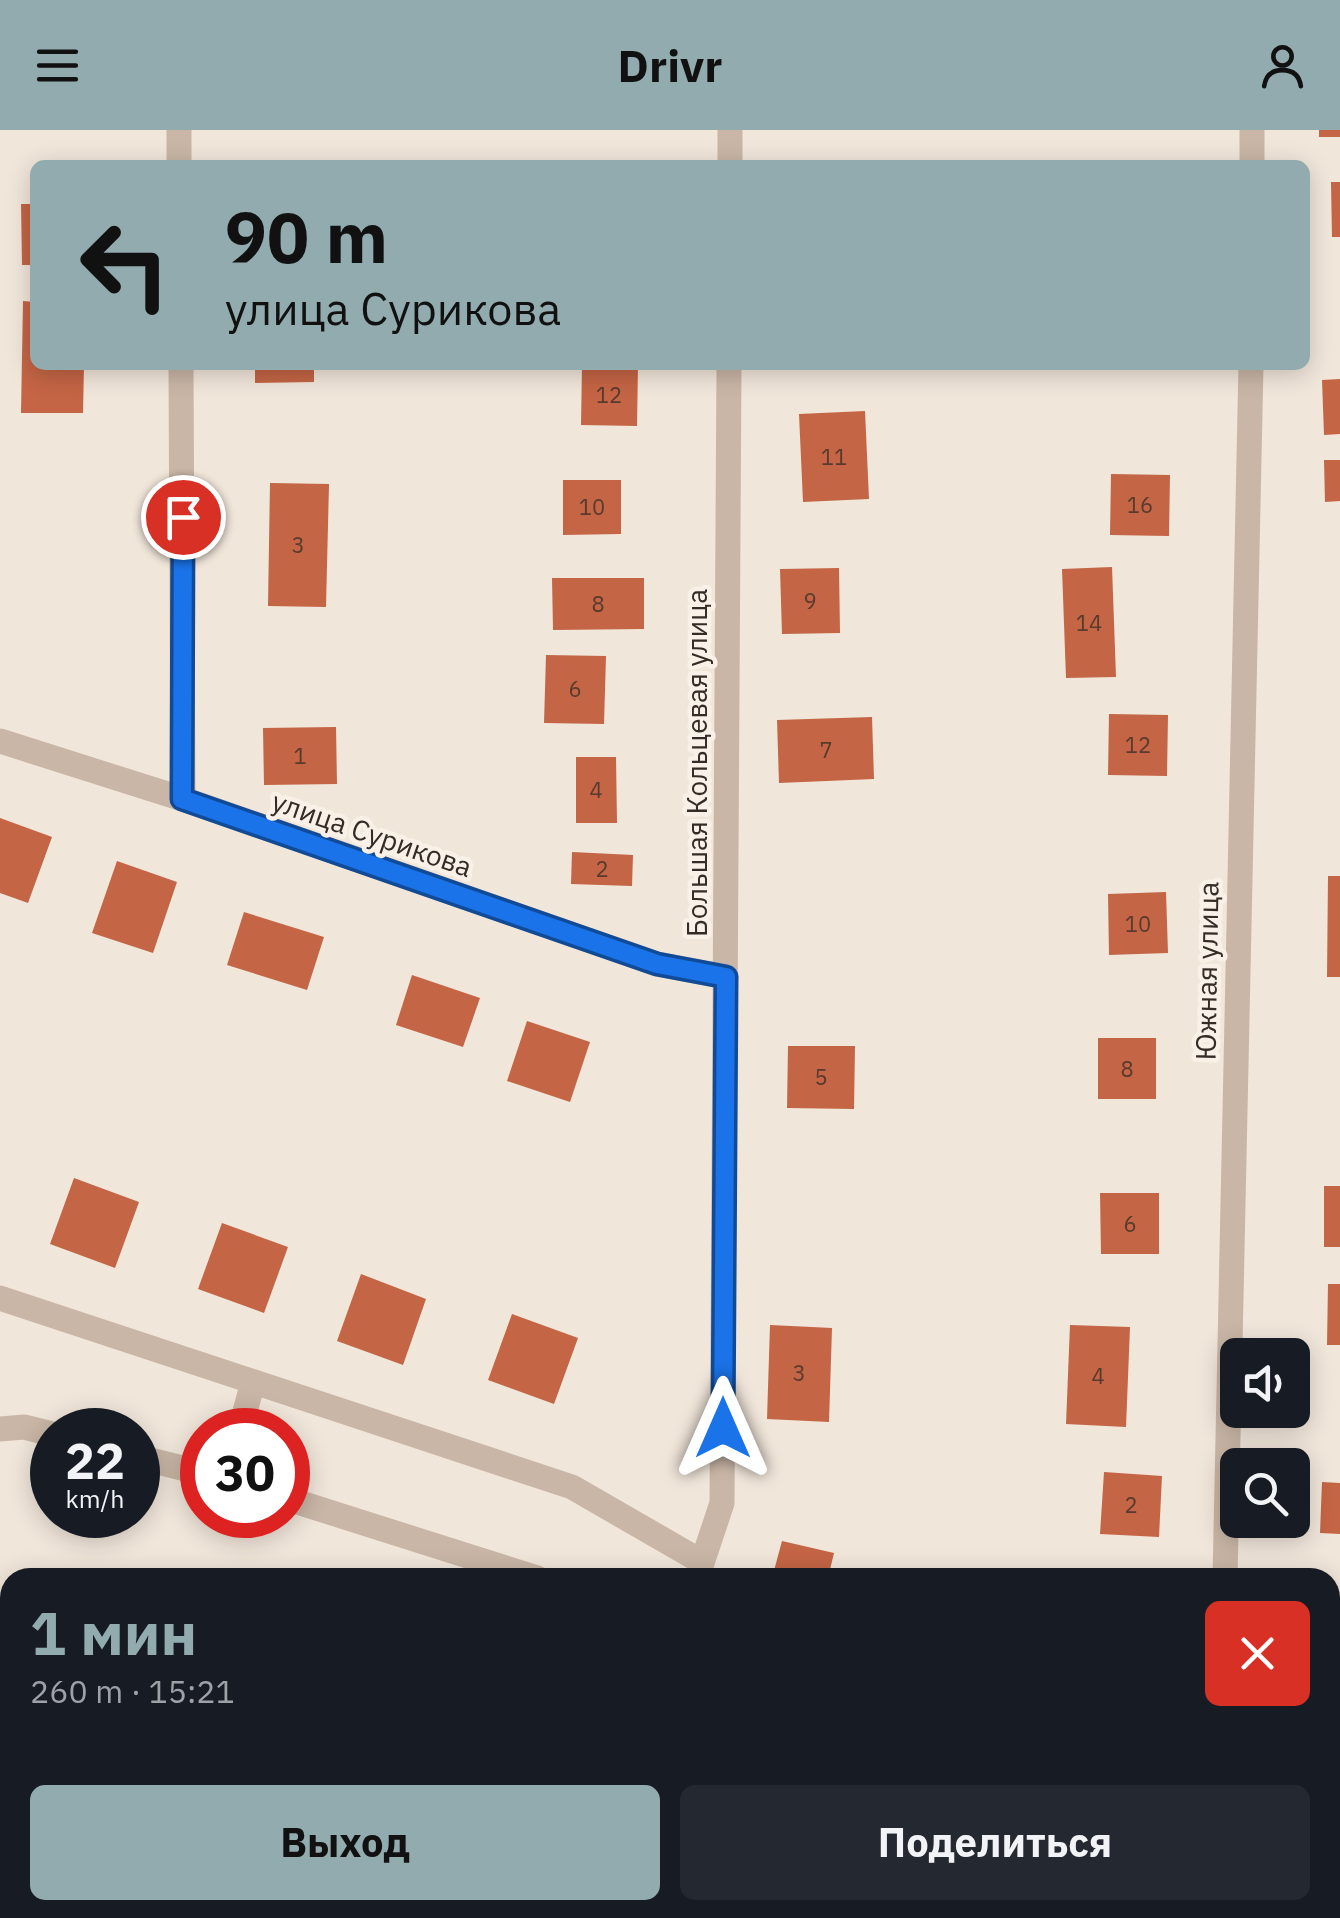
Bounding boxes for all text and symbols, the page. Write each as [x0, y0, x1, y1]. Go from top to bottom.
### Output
text: Drivr [618, 36, 722, 94]
icon: menu [30, 38, 85, 93]
icon: person [1255, 38, 1310, 93]
text: 90 m [225, 191, 388, 282]
icon: left [60, 200, 190, 330]
text: улица Сурикова [225, 279, 561, 337]
house number: 12 [596, 380, 622, 409]
house number: 11 [821, 442, 847, 471]
pin [141, 475, 226, 560]
icon: arrive [156, 490, 211, 545]
house number: 16 [1127, 490, 1153, 519]
house number: 10 [579, 492, 605, 521]
house number: 3 [291, 530, 305, 559]
house number: 9 [803, 586, 817, 615]
house number: 8 [591, 589, 605, 618]
street label: Большая Кольцевая улица [678, 589, 715, 937]
house number: 14 [1076, 608, 1102, 637]
house number: 6 [568, 674, 582, 703]
house number: 12 [1125, 730, 1151, 759]
house number: 7 [819, 735, 833, 764]
house number: 1 [293, 741, 307, 770]
house number: 4 [589, 775, 603, 804]
street label: улица Сурикова [267, 782, 477, 885]
house number: 2 [595, 854, 609, 883]
street label: Южная улица [1186, 881, 1227, 1061]
house number: 10 [1125, 909, 1151, 938]
house number: 8 [1120, 1054, 1134, 1083]
house number: 5 [814, 1062, 828, 1091]
house number: 6 [1123, 1209, 1137, 1238]
map controls [1220, 1338, 1310, 1538]
button: sound [1220, 1338, 1310, 1428]
house number: 3 [792, 1358, 806, 1387]
house number: 4 [1091, 1361, 1105, 1390]
position arrow [671, 1376, 775, 1480]
speed limit sign: 30 [180, 1408, 310, 1538]
text: 22 [65, 1428, 125, 1493]
button: search [1220, 1448, 1310, 1538]
text: km/h [66, 1482, 124, 1515]
house number: 2 [1124, 1490, 1138, 1519]
text: 1 мин [30, 1593, 197, 1672]
button: close [1205, 1601, 1310, 1706]
text: 260 m · 15:21 [30, 1670, 235, 1712]
button: Выход [30, 1785, 660, 1900]
button: Поделиться [680, 1785, 1310, 1900]

